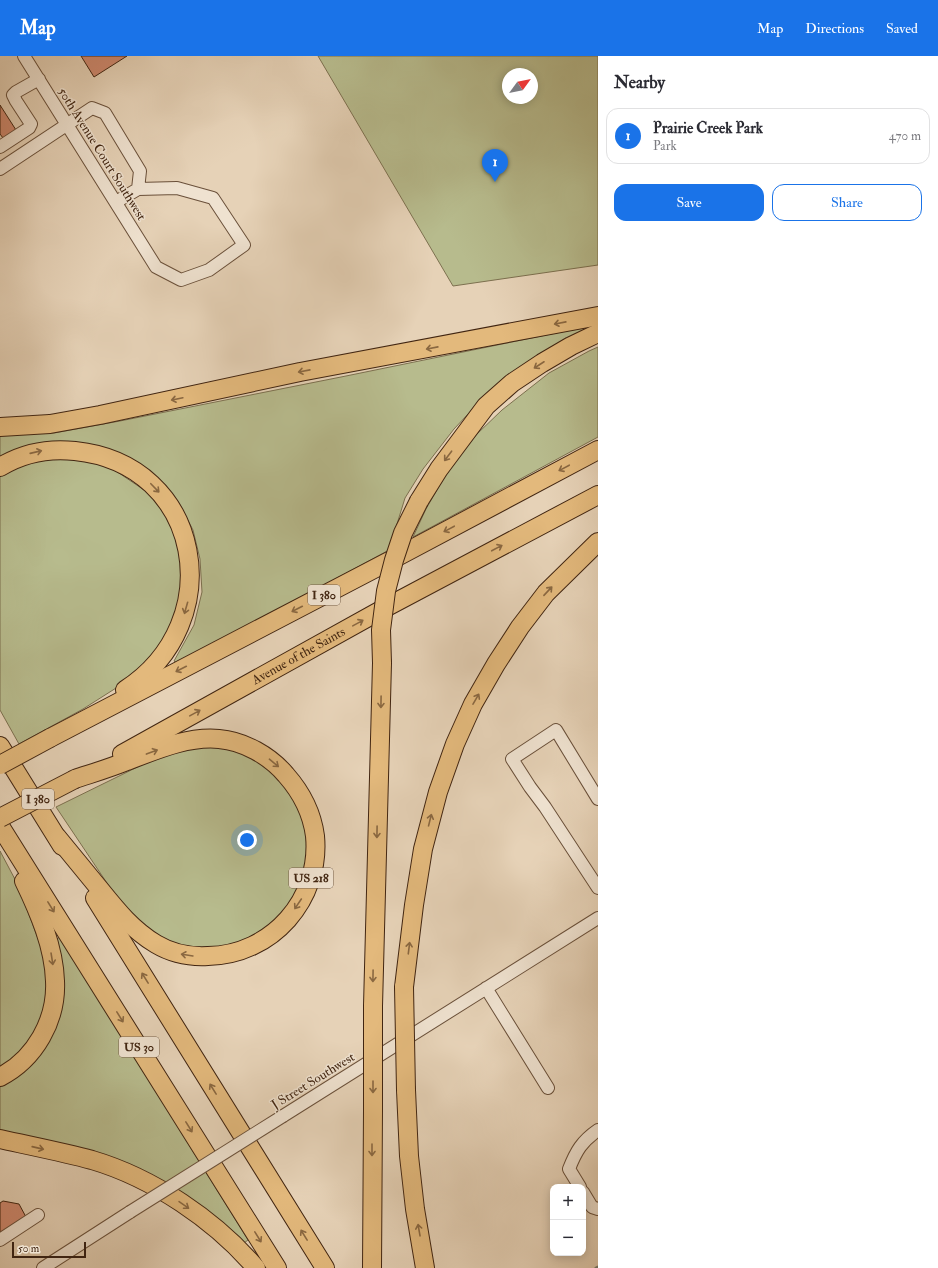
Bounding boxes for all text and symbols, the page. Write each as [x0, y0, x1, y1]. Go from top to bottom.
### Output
text: Map [20, 16, 56, 40]
text: Map [757, 20, 783, 37]
text: Directions [805, 20, 864, 37]
text: Saved [886, 20, 918, 37]
north arrow [502, 68, 538, 104]
text: Nearby [614, 72, 665, 93]
street label: 50th Avenue Court Southwest [54, 85, 150, 223]
text: Prairie Creek Park [653, 119, 763, 138]
text: 1 [626, 128, 630, 144]
text: 470 m [889, 128, 921, 144]
text: Park [653, 138, 677, 154]
pin: 1 [482, 149, 508, 182]
button: Save [614, 184, 764, 221]
button: Share [772, 184, 922, 221]
one-way arrow [554, 320, 567, 328]
one-way arrow [426, 344, 439, 352]
one-way arrow [534, 361, 545, 369]
one-way arrow [298, 368, 311, 376]
one-way arrow [171, 395, 184, 403]
one-way arrow [29, 448, 42, 456]
one-way arrow [444, 450, 452, 461]
one-way arrow [558, 465, 570, 472]
one-way arrow [150, 483, 160, 493]
one-way arrow [443, 526, 455, 534]
one-way arrow [491, 544, 503, 552]
road number: I 380 [308, 585, 340, 605]
one-way arrow [544, 586, 553, 596]
one-way arrow [182, 601, 189, 614]
one-way arrow [291, 606, 303, 614]
one-way arrow [352, 618, 364, 626]
street label: Avenue of the Saints [248, 623, 349, 689]
one-way arrow [176, 666, 188, 673]
one-way arrow [473, 693, 480, 705]
one-way arrow [377, 695, 384, 708]
one-way arrow [189, 708, 201, 716]
one-way arrow [145, 748, 158, 755]
one-way arrow [268, 758, 279, 767]
road number: I 380 [22, 789, 54, 809]
one-way arrow [427, 814, 435, 827]
one-way arrow [373, 825, 381, 838]
your location [237, 830, 257, 850]
road number: US 218 [289, 868, 333, 888]
one-way arrow [294, 899, 302, 910]
one-way arrow [46, 901, 55, 912]
one-way arrow [405, 942, 413, 955]
one-way arrow [181, 950, 194, 958]
one-way arrow [48, 952, 56, 965]
one-way arrow [370, 969, 377, 982]
one-way arrow [141, 973, 149, 984]
one-way arrow [116, 1011, 124, 1022]
road number: US 30 [119, 1037, 159, 1057]
street label: J Street Southwest [268, 1049, 358, 1114]
one-way arrow [369, 1080, 377, 1093]
one-way arrow [209, 1083, 217, 1095]
one-way arrow [185, 1121, 193, 1132]
one-way arrow [368, 1143, 376, 1156]
one-way arrow [31, 1145, 44, 1152]
map controls [550, 1184, 586, 1256]
button: + [550, 1184, 586, 1220]
one-way arrow [178, 1201, 189, 1209]
button: − [550, 1220, 586, 1256]
one-way arrow [414, 1223, 422, 1236]
one-way arrow [300, 1229, 308, 1241]
one-way arrow [254, 1231, 262, 1242]
scale bar [12, 1240, 86, 1259]
text: 50 m [18, 1242, 39, 1255]

